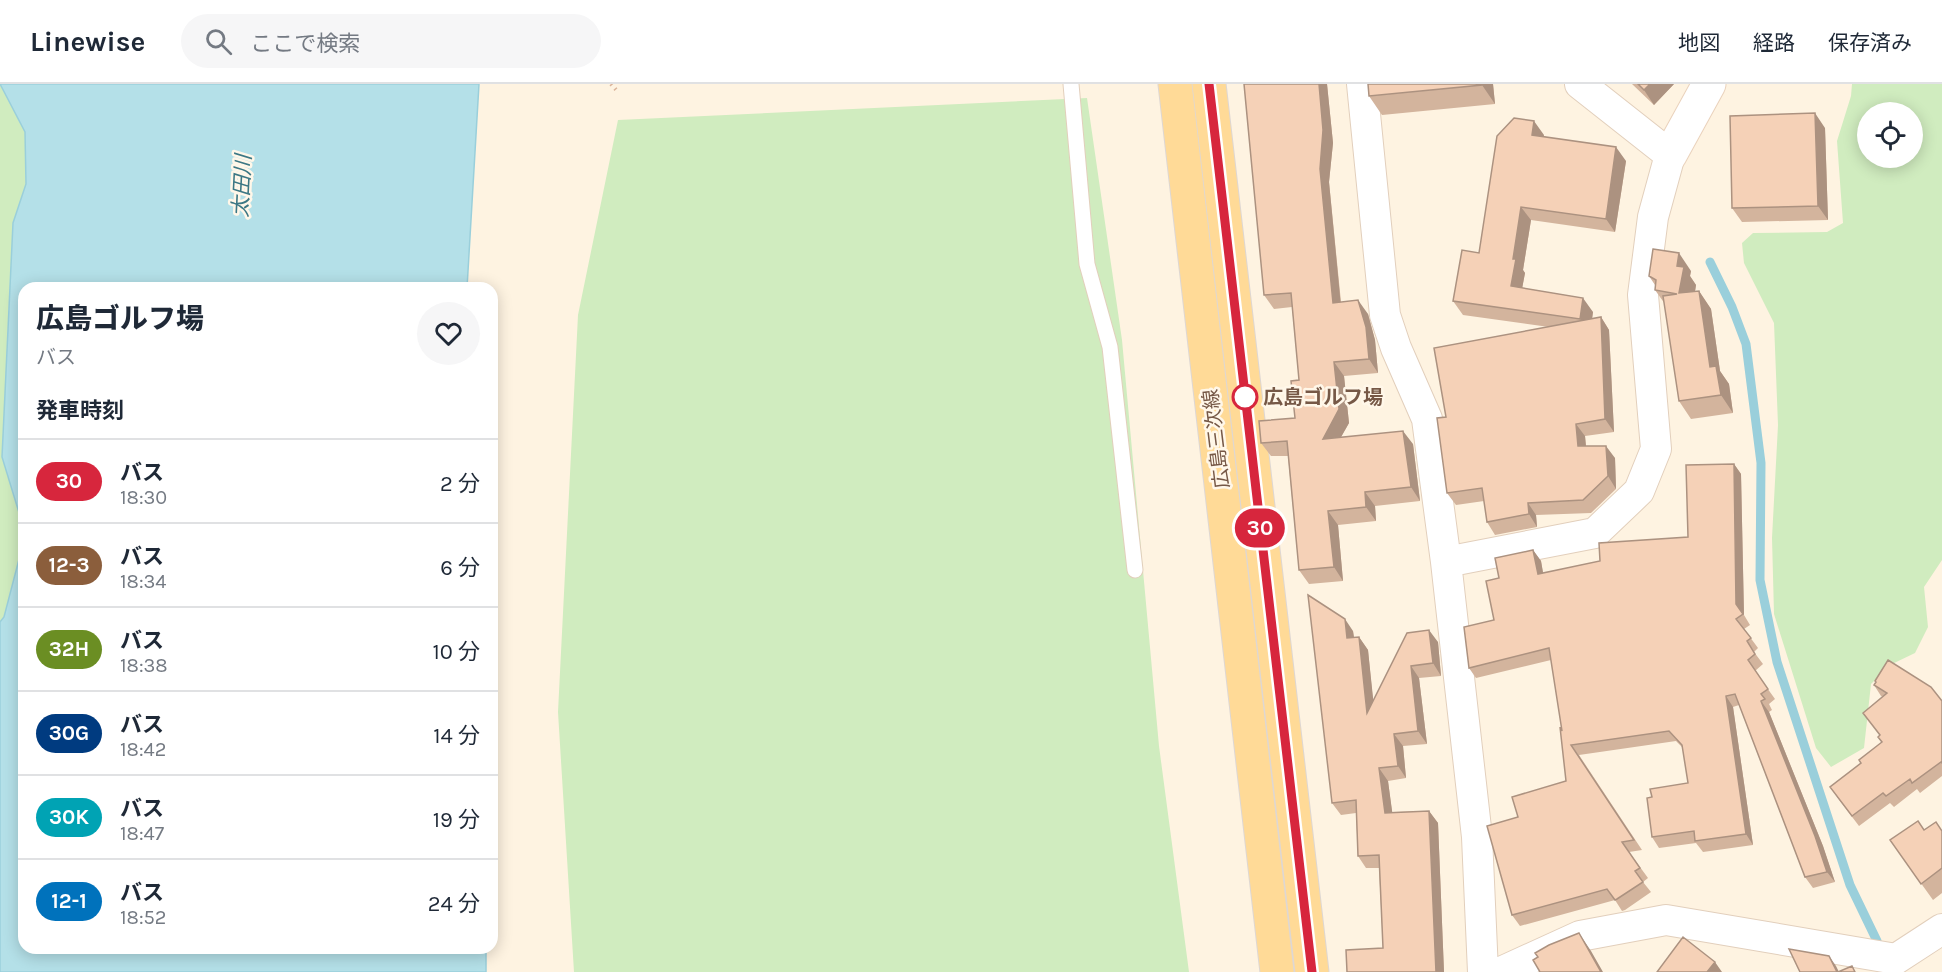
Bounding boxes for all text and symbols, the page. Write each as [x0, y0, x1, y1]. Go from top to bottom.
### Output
search box [181, 14, 601, 68]
text: Linewise [30, 25, 145, 58]
icon: search [202, 25, 235, 58]
text: ここで検索 [250, 31, 360, 57]
text: 地図 [1678, 31, 1720, 55]
text: 経路 [1753, 31, 1795, 55]
text: 保存済み [1828, 31, 1912, 55]
map controls [1857, 102, 1923, 168]
button: locate [1857, 102, 1923, 168]
water label: 太田川 [228, 152, 256, 218]
text: 広島ゴルフ場 [36, 302, 204, 335]
button: heart [417, 302, 480, 365]
text: バス [36, 346, 76, 369]
marker: 広島ゴルフ場 [1232, 384, 1258, 410]
place label: 広島ゴルフ場 [1263, 386, 1383, 409]
street label: 広島三次線 [1199, 388, 1234, 490]
text: 発車時刻 [36, 398, 124, 424]
text: バス [120, 460, 164, 486]
text: 30 [56, 469, 82, 493]
text: 2 分 [440, 471, 480, 497]
text: 18:30 [120, 486, 167, 509]
line badge: 30 [1233, 508, 1287, 548]
text: 30 [1247, 516, 1273, 540]
text: バス [120, 544, 164, 570]
text: 12-3 [48, 553, 90, 577]
text: 6 分 [440, 555, 480, 581]
text: 18:34 [120, 570, 167, 593]
text: バス [120, 628, 164, 654]
text: 32H [49, 637, 89, 661]
text: 10 分 [432, 639, 480, 665]
text: 18:38 [120, 654, 168, 677]
text: バス [120, 712, 164, 738]
text: 30G [49, 721, 89, 745]
text: 14 分 [433, 723, 480, 749]
text: 18:42 [120, 738, 166, 761]
text: バス [120, 796, 164, 822]
text: 30K [49, 805, 89, 829]
text: 19 分 [433, 807, 480, 833]
text: 18:47 [120, 822, 164, 845]
text: バス [120, 880, 164, 906]
text: 12-1 [51, 889, 87, 913]
text: 24 分 [428, 891, 480, 917]
text: 18:52 [120, 906, 166, 929]

